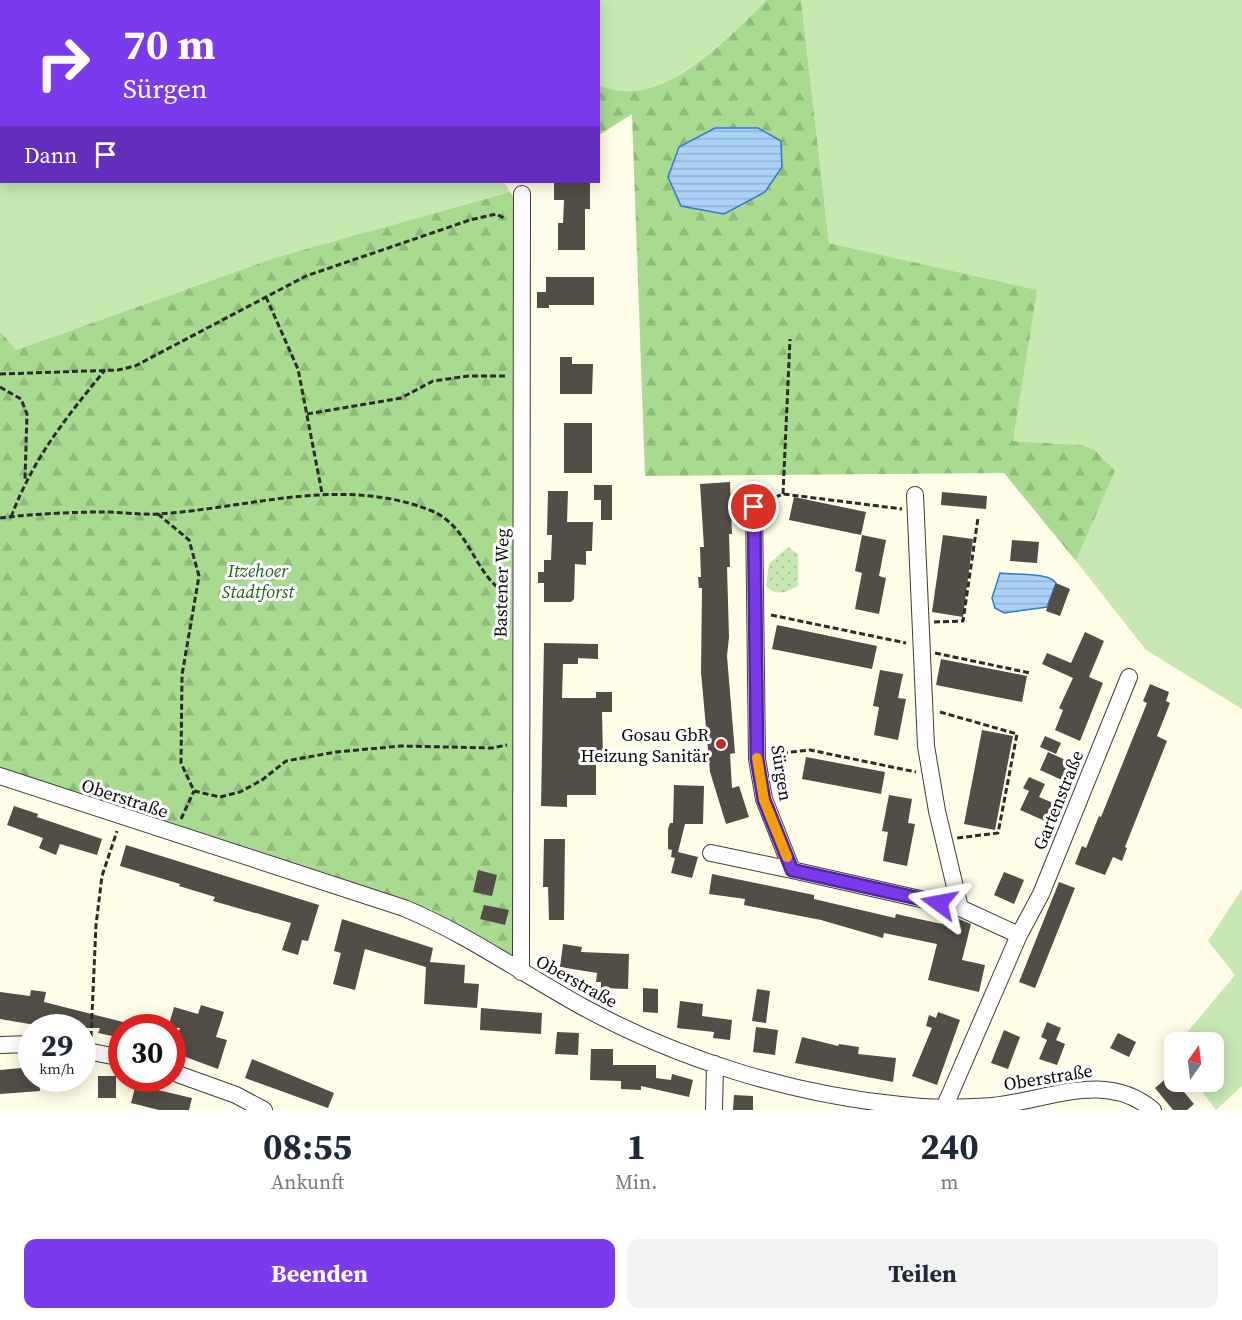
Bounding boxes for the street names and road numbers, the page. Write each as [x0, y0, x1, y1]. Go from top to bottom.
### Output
street label: Bastener Weg [488, 528, 514, 638]
street label: Sürgen [765, 743, 799, 803]
street label: Gartenstraße [1027, 746, 1089, 854]
street label: Oberstraße [78, 772, 172, 824]
street label: Oberstraße [532, 948, 622, 1014]
street label: Oberstraße [1002, 1058, 1094, 1096]

